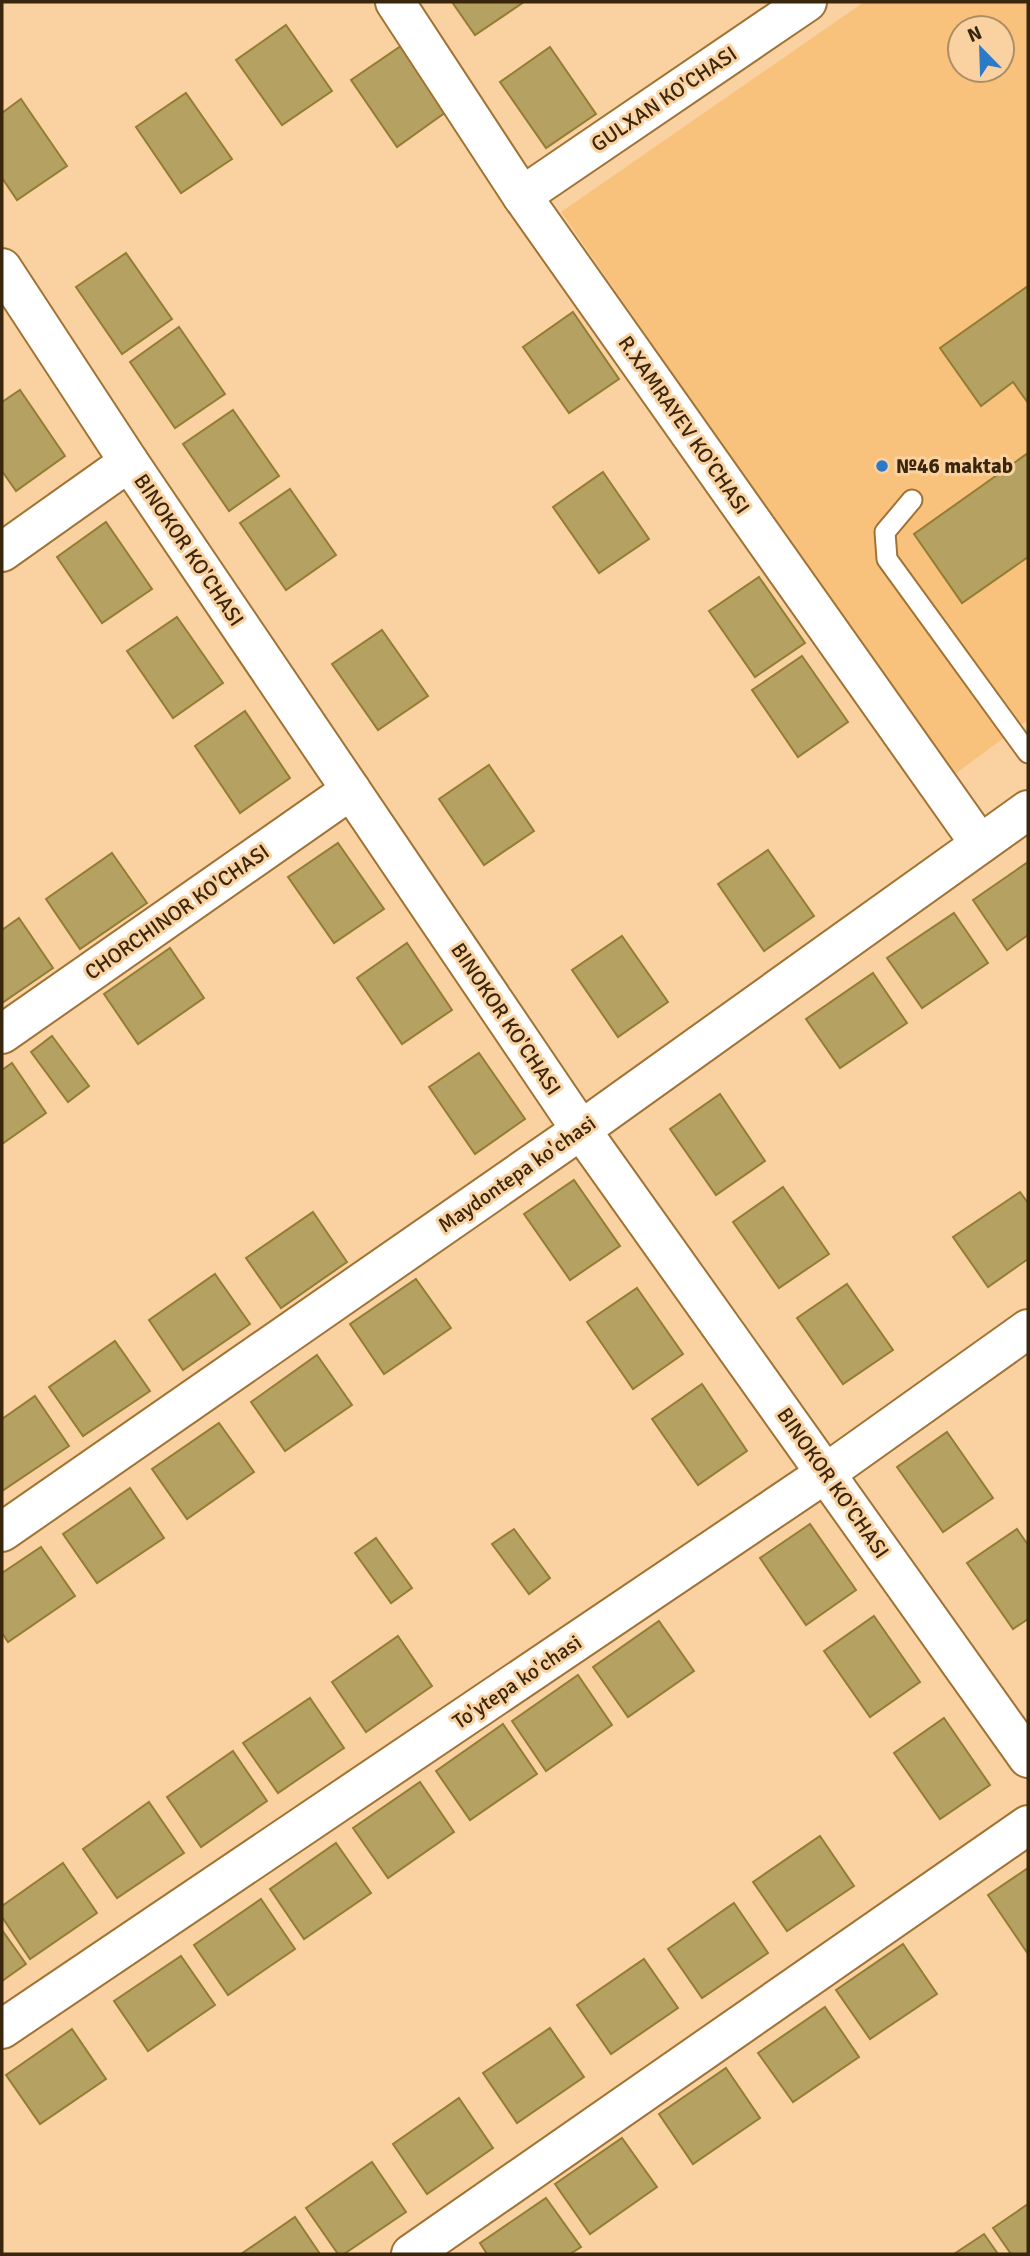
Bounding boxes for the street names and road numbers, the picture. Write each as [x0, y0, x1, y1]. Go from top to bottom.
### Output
street label: GULXAN KO'CHASI [586, 41, 742, 157]
street label: R.XAMRAYEV KO'CHASI [613, 331, 755, 519]
street label: BINOKOR KO'CHASI [128, 469, 250, 631]
street label: CHORCHINOR KO'CHASI [80, 838, 274, 986]
street label: BINOKOR KO'CHASI [445, 938, 567, 1100]
street label: Maydontepa ko'chasi [433, 1110, 601, 1238]
street label: BINOKOR KO'CHASI [771, 1403, 895, 1563]
street label: To'ytepa ko'chasi [447, 1629, 587, 1735]

